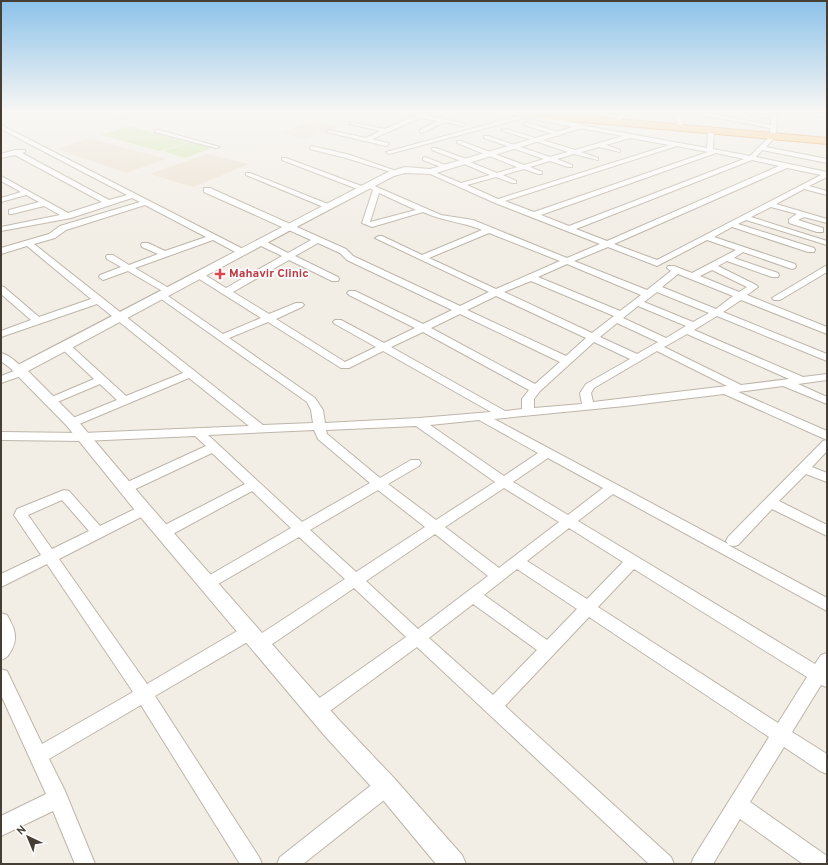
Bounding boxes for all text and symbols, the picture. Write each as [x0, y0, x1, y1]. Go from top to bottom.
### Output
place label: Mahavir Clinic [229, 266, 309, 282]
marker: Mahavir Clinic [214, 268, 226, 280]
north arrow [8, 817, 48, 857]
text: N [14, 823, 29, 838]

